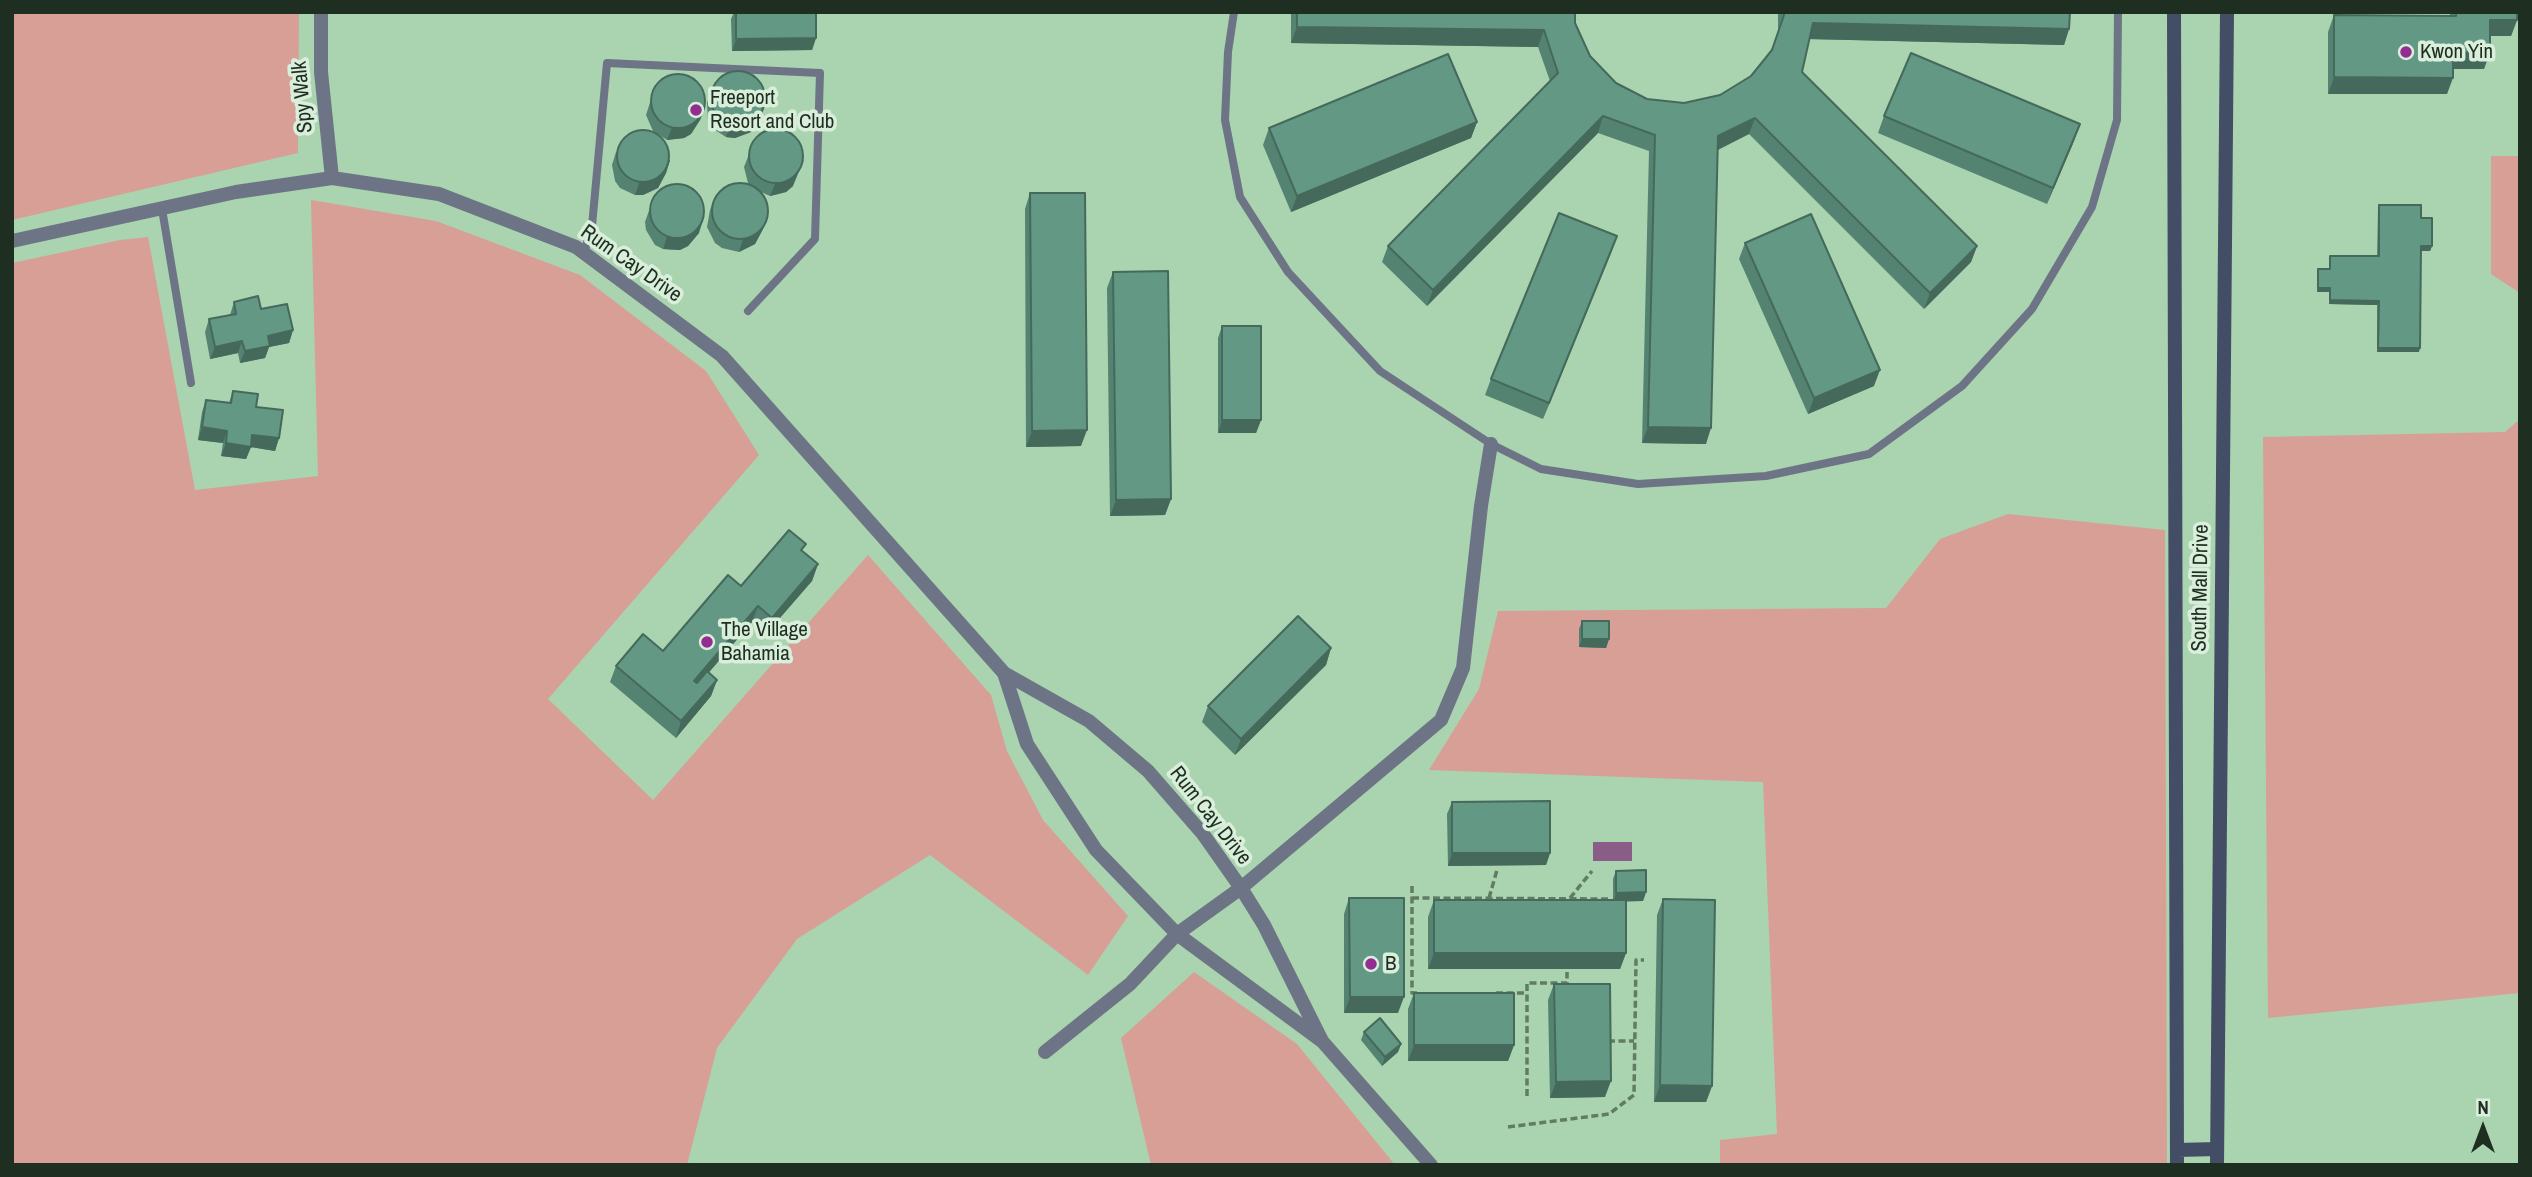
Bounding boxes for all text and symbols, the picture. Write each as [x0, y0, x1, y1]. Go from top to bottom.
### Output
place label: Kwon Yin [2420, 39, 2493, 65]
marker: Kwon Yin [2398, 44, 2414, 60]
street label: Spy Walk [287, 60, 319, 134]
place label: Freeport Resort and Club [710, 85, 834, 135]
marker: Freeport Resort and Club [688, 102, 704, 118]
street label: Rum Cay Drive [576, 220, 686, 308]
street label: South Mall Drive [2187, 524, 2215, 652]
place label: The Village Bahamia [721, 617, 808, 667]
marker: The Village Bahamia [699, 634, 715, 650]
street label: Rum Cay Drive [1164, 762, 1256, 870]
place label: B [1385, 951, 1396, 977]
marker: B [1363, 956, 1379, 972]
north arrow [2448, 1093, 2518, 1163]
text: N [2477, 1094, 2489, 1120]

